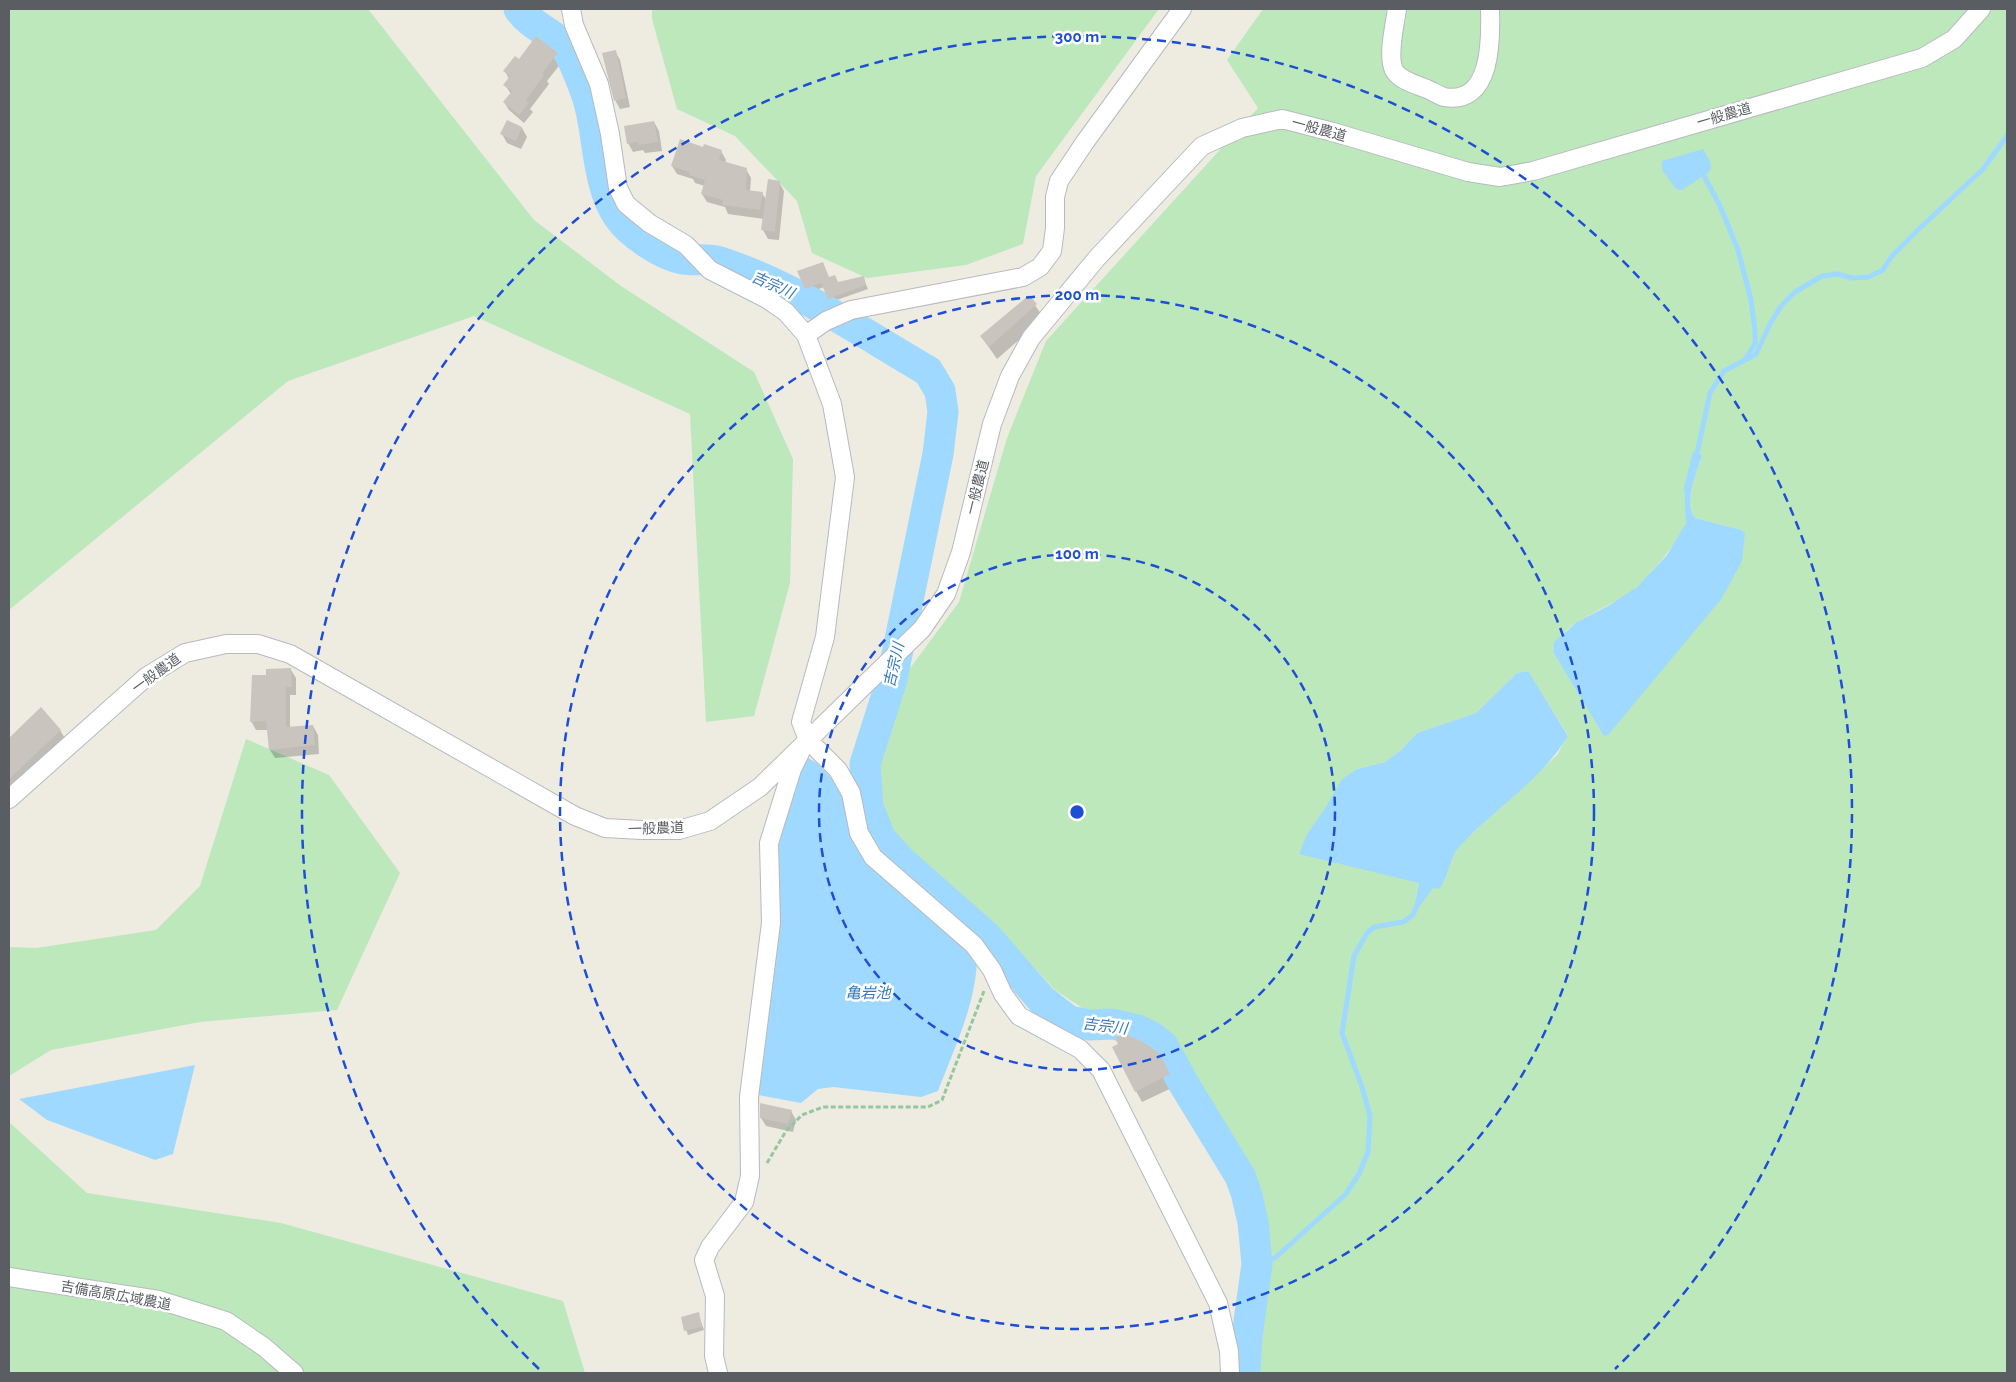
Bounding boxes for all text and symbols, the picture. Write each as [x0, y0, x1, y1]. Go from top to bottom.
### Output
text: 300 m [1055, 28, 1099, 46]
street label: 一般農道 [1695, 100, 1753, 130]
street label: 一般農道 [1290, 114, 1348, 144]
water label: 吉宗川 [749, 268, 799, 303]
text: 200 m [1055, 286, 1099, 304]
street label: 一般農道 [962, 458, 992, 516]
text: 100 m [1055, 545, 1099, 563]
water label: 吉宗川 [880, 639, 908, 689]
street label: 一般農道 [129, 650, 183, 696]
centre of rings [1068, 803, 1086, 821]
street label: 一般農道 [628, 819, 684, 837]
water label: 亀岩池 [845, 984, 892, 1002]
water label: 吉宗川 [1082, 1014, 1130, 1038]
street label: 吉備高原広域農道 [59, 1277, 173, 1313]

